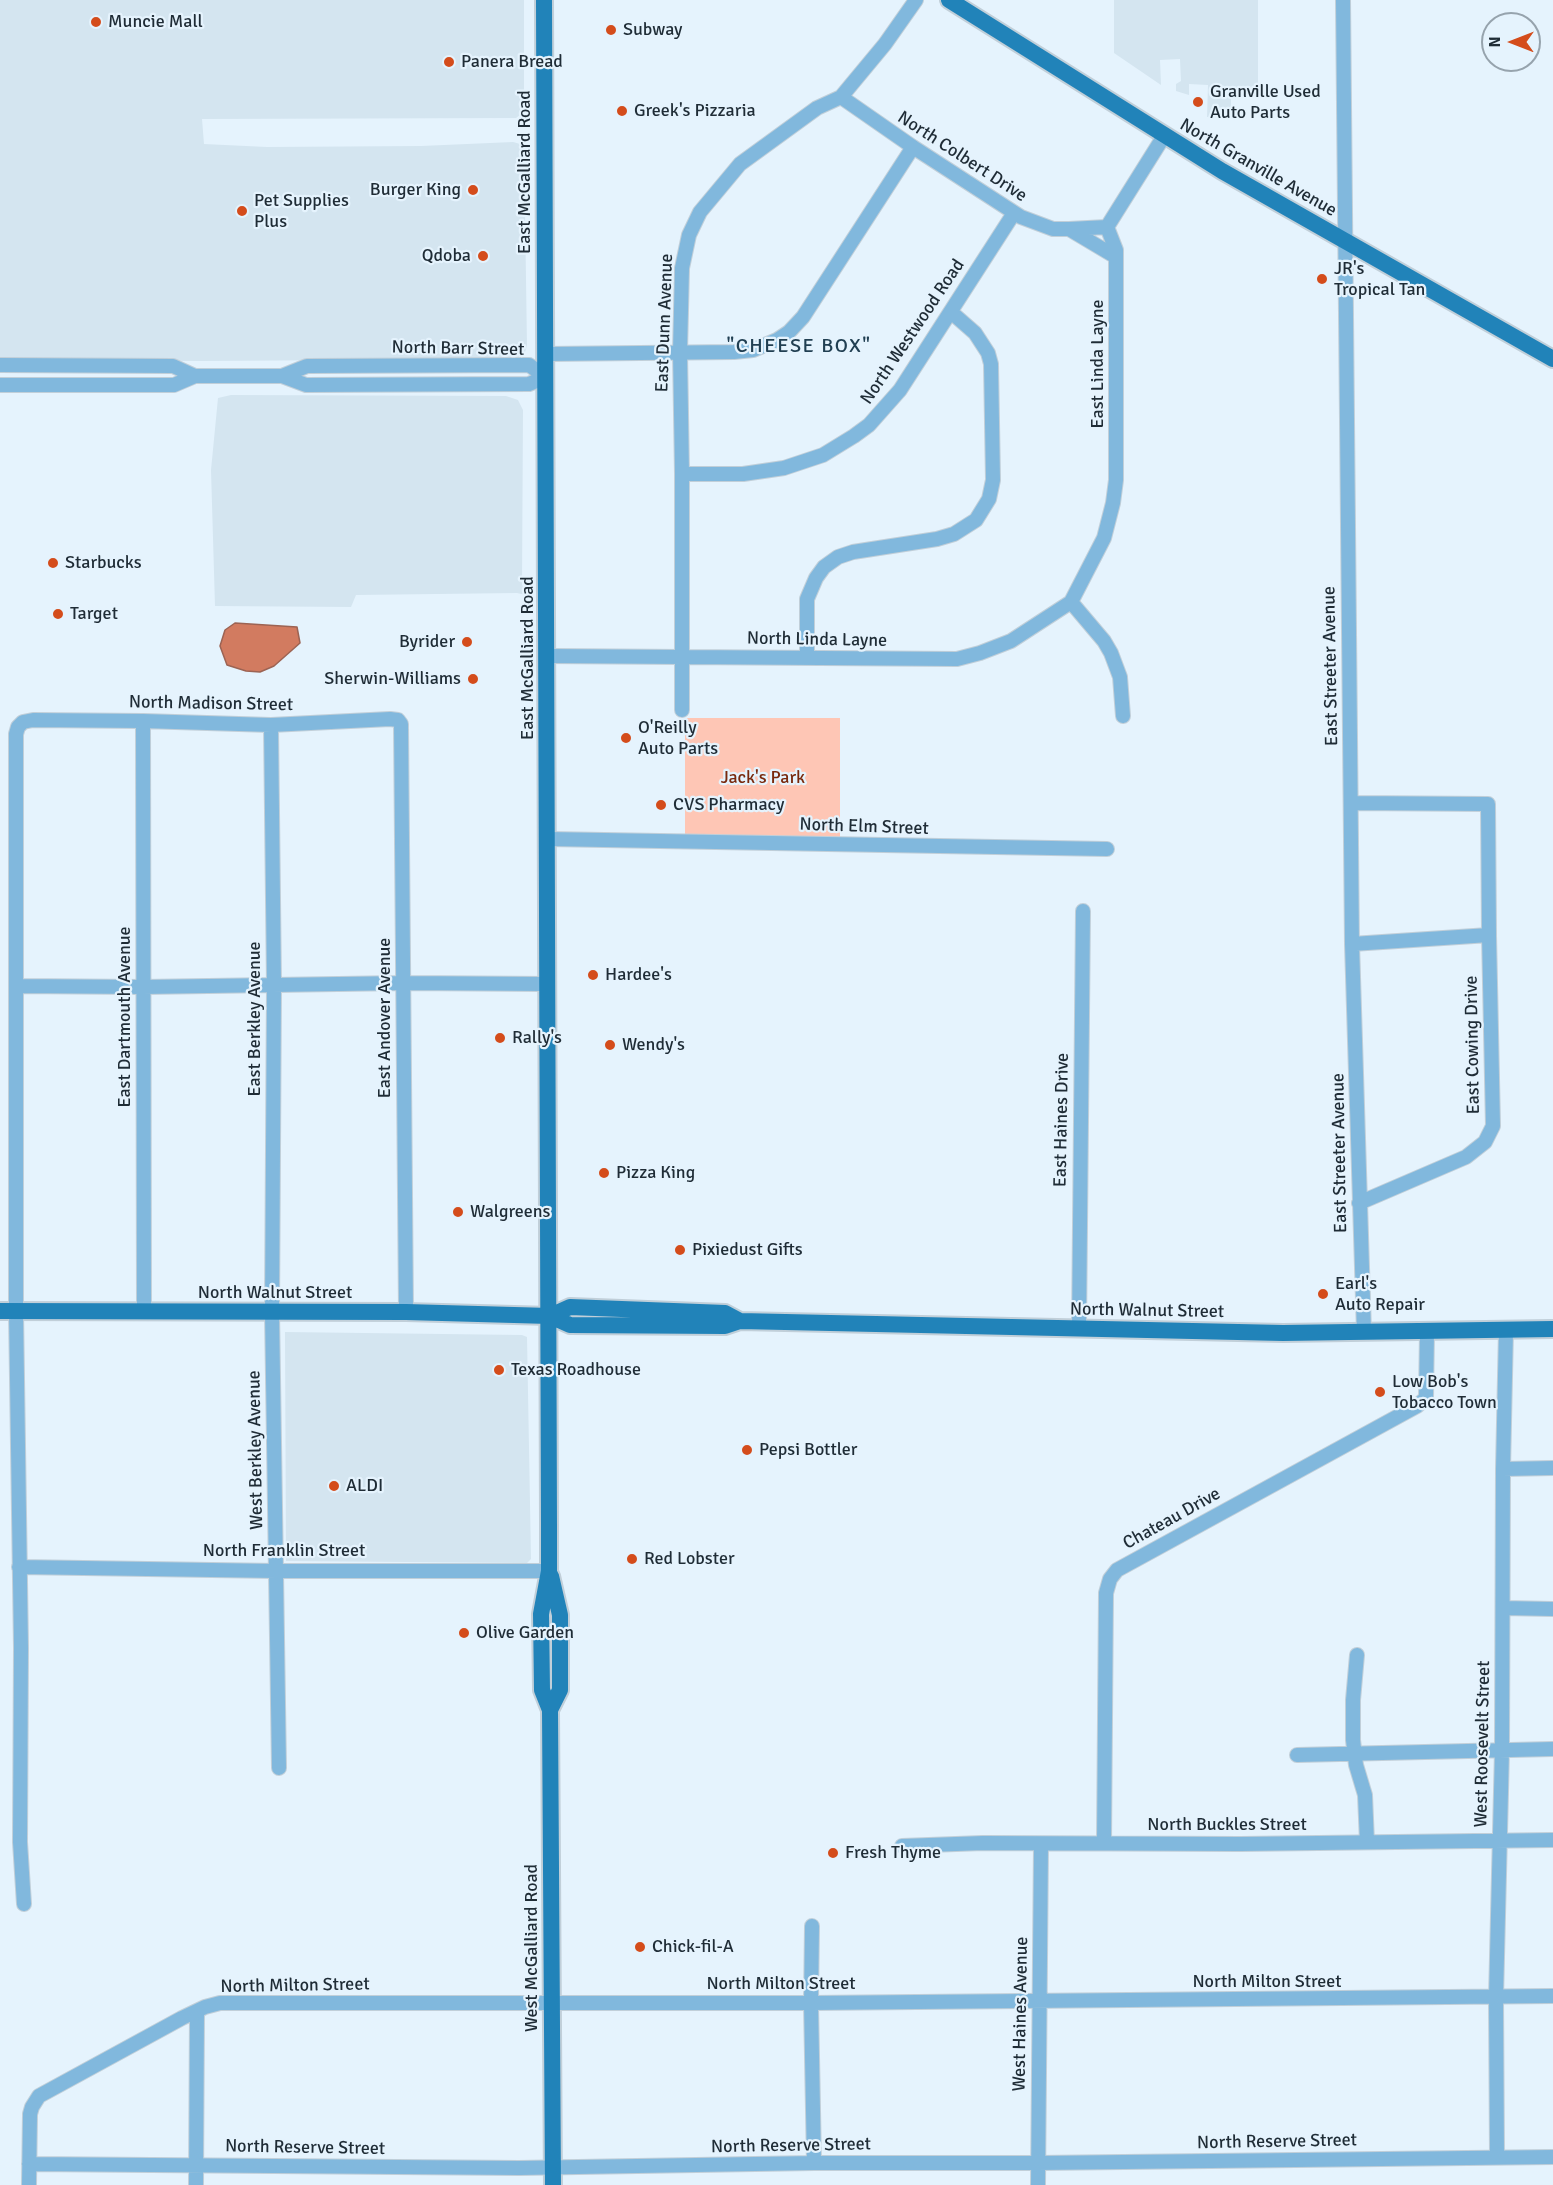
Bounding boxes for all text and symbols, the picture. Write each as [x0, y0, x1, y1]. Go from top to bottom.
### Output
place label: Muncie Mall [108, 11, 203, 33]
north arrow [1481, 12, 1541, 72]
marker: Muncie Mall [89, 15, 103, 29]
place label: Subway [623, 19, 682, 41]
marker: Subway [604, 23, 618, 37]
text: N [1485, 36, 1505, 48]
place label: Panera Bread [461, 51, 563, 73]
marker: Panera Bread [442, 55, 456, 69]
place label: Granville Used Auto Parts [1210, 81, 1321, 124]
street label: East McGalliard Road [514, 90, 536, 254]
marker: Granville Used Auto Parts [1191, 95, 1205, 109]
place label: Greek's Pizzaria [634, 100, 756, 122]
marker: Greek's Pizzaria [615, 104, 629, 118]
street label: North Colbert Drive [893, 107, 1031, 207]
street label: North Granville Avenue [1176, 114, 1340, 222]
place label: Burger King [370, 179, 461, 201]
marker: Burger King [466, 183, 480, 197]
place label: Pet Supplies Plus [254, 190, 349, 232]
marker: Pet Supplies Plus [235, 204, 249, 218]
place label: Qdoba [422, 245, 471, 267]
marker: Qdoba [476, 249, 490, 263]
street label: East Dunn Avenue [652, 253, 678, 393]
street label: North Westwood Road [856, 255, 970, 409]
place label: JR's Tropical Tan [1334, 258, 1425, 300]
marker: JR's Tropical Tan [1315, 272, 1329, 286]
street label: East Linda Layne [1087, 299, 1109, 429]
district label: "CHEESE BOX" [727, 335, 871, 359]
street label: North Barr Street [391, 337, 525, 361]
place label: Starbucks [65, 552, 142, 574]
marker: Starbucks [46, 556, 60, 570]
street label: East McGalliard Road [517, 576, 539, 740]
street label: East Streeter Avenue [1319, 586, 1343, 746]
place label: Target [70, 603, 118, 625]
marker: Target [51, 607, 65, 621]
street label: North Linda Layne [747, 628, 887, 652]
place label: Byrider [399, 631, 455, 653]
marker: Byrider [460, 635, 474, 649]
place label: Sherwin-Williams [324, 668, 461, 690]
marker: Sherwin-Williams [466, 672, 480, 686]
street label: North Madison Street [129, 692, 293, 716]
place label: O'Reilly Auto Parts [638, 717, 718, 760]
marker: O'Reilly Auto Parts [619, 731, 633, 745]
park label: Jack's Park [721, 767, 805, 789]
place label: CVS Pharmacy [673, 794, 784, 816]
marker: CVS Pharmacy [654, 798, 668, 812]
street label: North Elm Street [799, 814, 929, 840]
street label: East Dartmouth Avenue [114, 926, 136, 1108]
street label: East Andover Avenue [374, 938, 396, 1098]
street label: East Berkley Avenue [244, 941, 266, 1097]
place label: Hardee's [605, 964, 672, 986]
marker: Hardee's [586, 968, 600, 982]
street label: East Cowing Drive [1461, 975, 1485, 1115]
place label: Rally's [512, 1027, 562, 1049]
marker: Rally's [493, 1031, 507, 1045]
place label: Wendy's [622, 1034, 685, 1056]
marker: Wendy's [603, 1038, 617, 1052]
street label: East Haines Drive [1050, 1053, 1074, 1187]
street label: East Streeter Avenue [1328, 1073, 1352, 1233]
place label: Pizza King [616, 1162, 695, 1184]
marker: Pizza King [597, 1166, 611, 1180]
place label: Walgreens [470, 1201, 550, 1223]
marker: Walgreens [451, 1205, 465, 1219]
place label: Pixiedust Gifts [692, 1239, 803, 1261]
marker: Pixiedust Gifts [673, 1243, 687, 1257]
place label: Earl's Auto Repair [1335, 1273, 1425, 1316]
street label: North Walnut Street [198, 1282, 352, 1304]
marker: Earl's Auto Repair [1316, 1287, 1330, 1301]
street label: North Walnut Street [1070, 1299, 1224, 1323]
place label: Texas Roadhouse [511, 1359, 641, 1381]
marker: Texas Roadhouse [492, 1363, 506, 1377]
street label: West Berkley Avenue [244, 1370, 268, 1530]
place label: Low Bob's Tobacco Town [1392, 1371, 1497, 1414]
marker: Low Bob's Tobacco Town [1373, 1385, 1387, 1399]
place label: Pepsi Bottler [759, 1439, 857, 1461]
marker: Pepsi Bottler [740, 1443, 754, 1457]
place label: ALDI [346, 1475, 383, 1497]
marker: ALDI [327, 1479, 341, 1493]
street label: Chateau Drive [1120, 1483, 1224, 1555]
street label: North Franklin Street [203, 1540, 365, 1562]
place label: Red Lobster [644, 1548, 735, 1570]
marker: Red Lobster [625, 1552, 639, 1566]
place label: Olive Garden [476, 1622, 574, 1644]
marker: Olive Garden [457, 1626, 471, 1640]
street label: West Roosevelt Street [1471, 1660, 1495, 1828]
street label: North Buckles Street [1147, 1814, 1307, 1836]
place label: Fresh Thyme [845, 1842, 941, 1864]
marker: Fresh Thyme [826, 1846, 840, 1860]
street label: West McGalliard Road [521, 1864, 543, 2032]
place label: Chick-fil-A [652, 1936, 734, 1958]
street label: West Haines Avenue [1009, 1936, 1033, 2092]
marker: Chick-fil-A [633, 1940, 647, 1954]
street label: North Milton Street [1192, 1971, 1342, 1993]
street label: North Milton Street [706, 1973, 856, 1995]
street label: North Milton Street [220, 1974, 370, 1998]
street label: North Reserve Street [1197, 2130, 1357, 2154]
street label: North Reserve Street [711, 2134, 871, 2158]
street label: North Reserve Street [225, 2136, 385, 2160]

